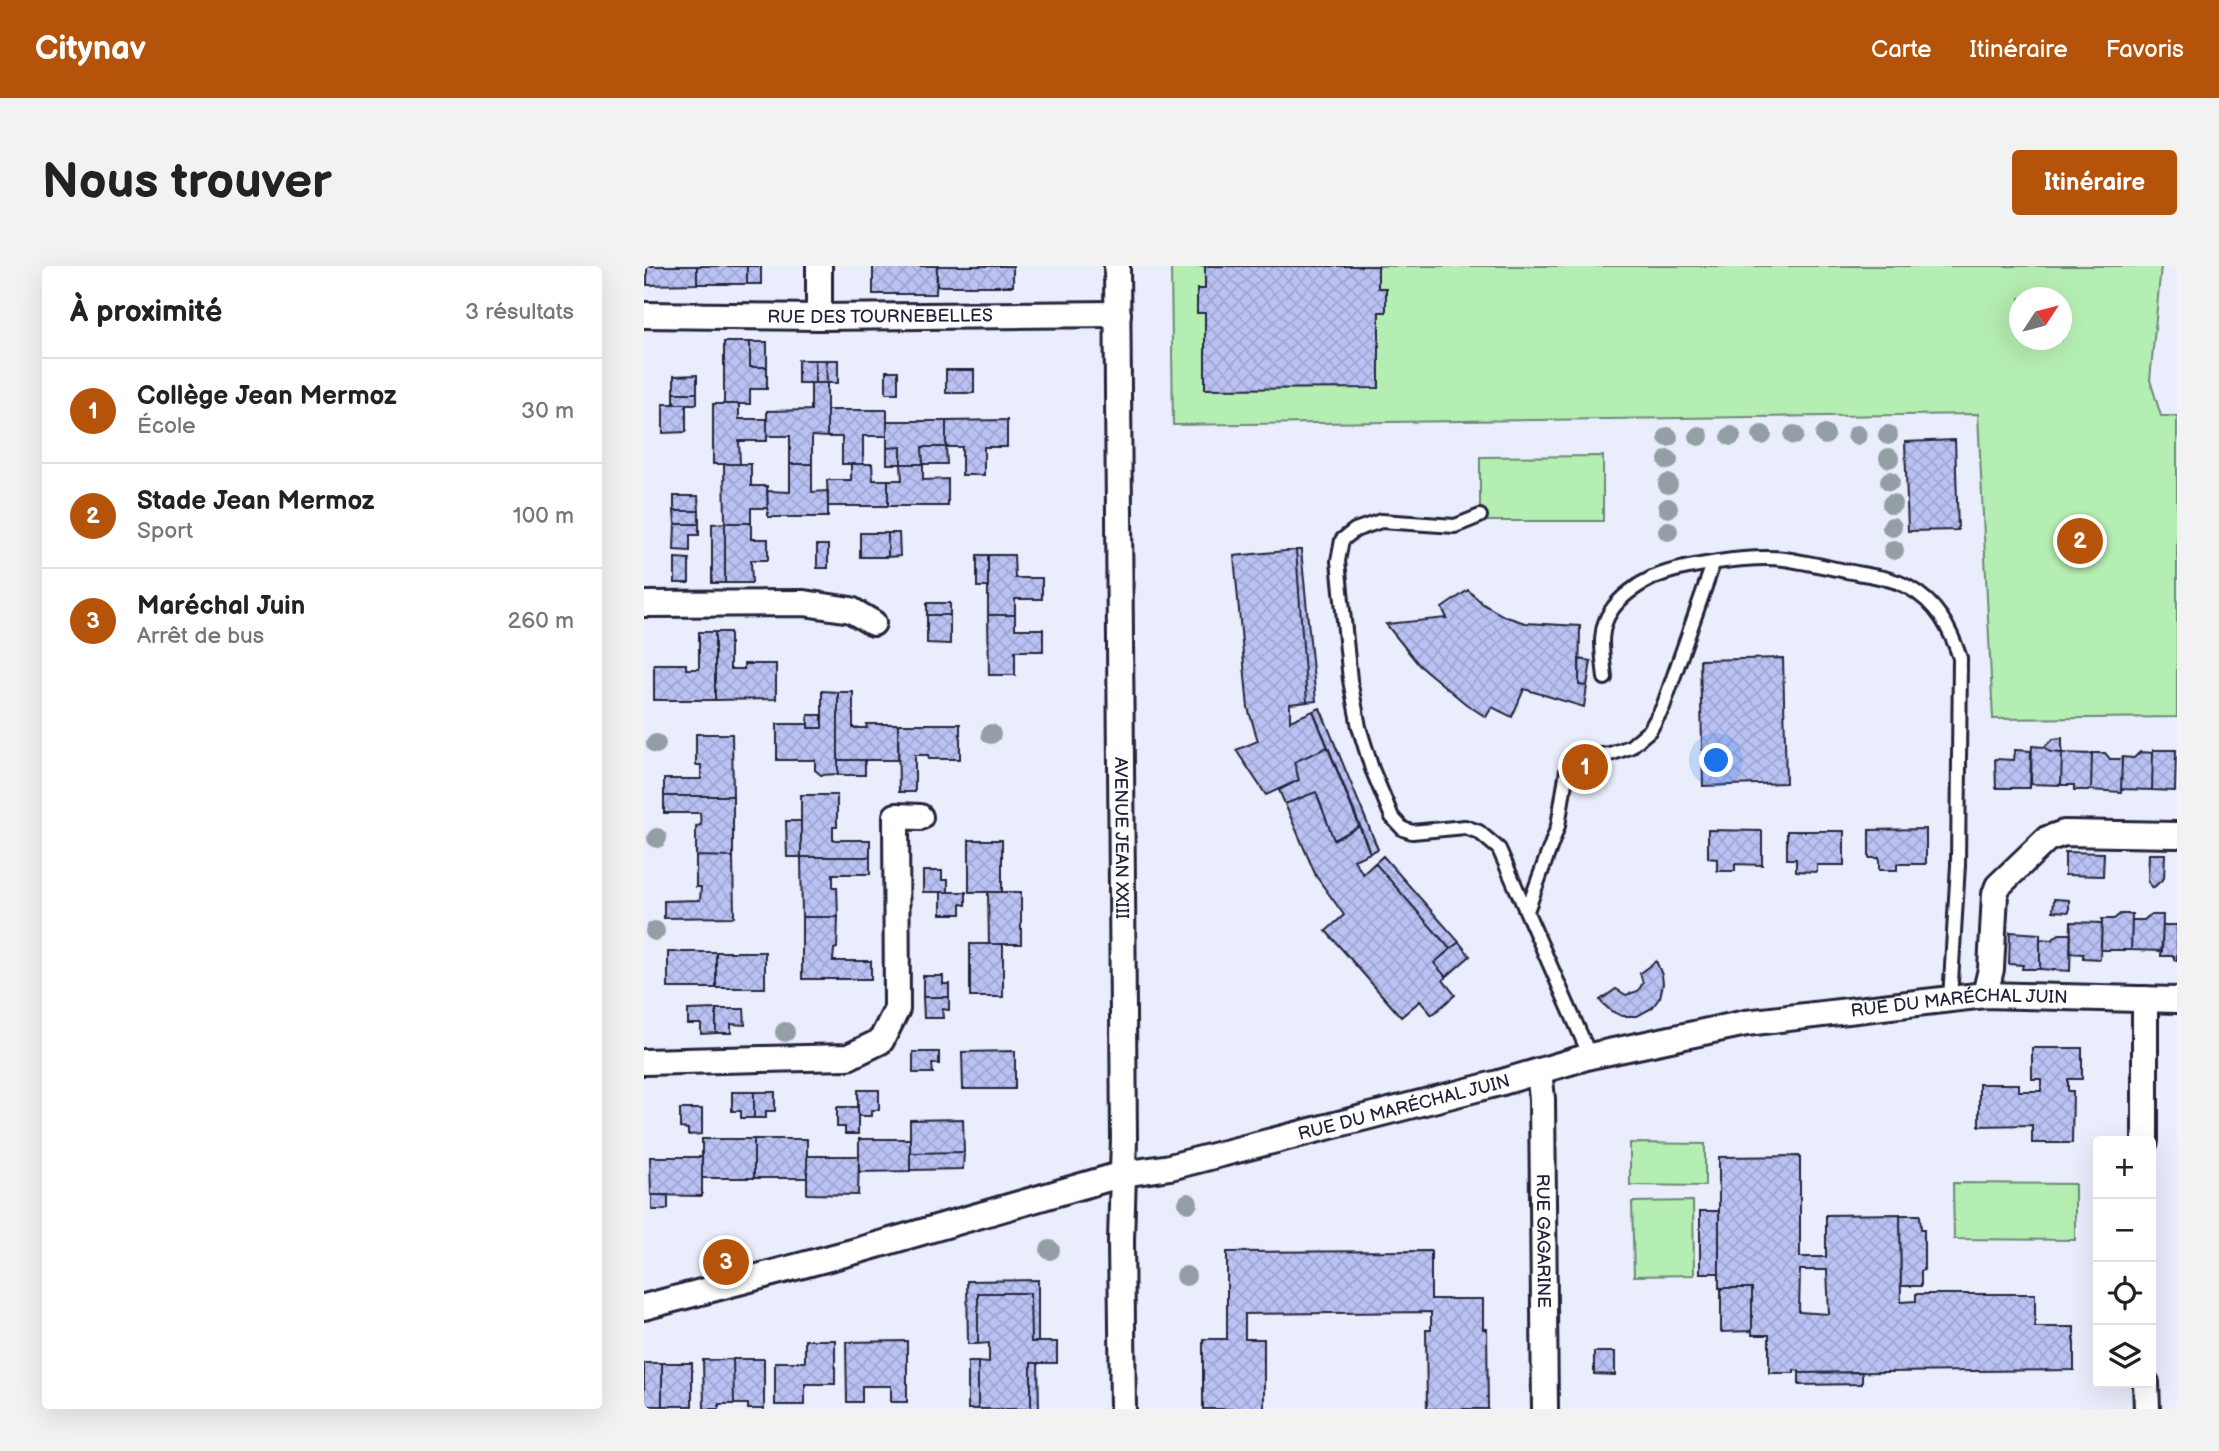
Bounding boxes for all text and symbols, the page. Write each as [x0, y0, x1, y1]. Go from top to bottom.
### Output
text: Citynav [35, 29, 146, 69]
text: Carte [1871, 35, 1932, 64]
text: Itinéraire [1970, 35, 2068, 64]
text: Favoris [2106, 35, 2184, 64]
button: Itinéraire [2012, 150, 2177, 215]
text: Nous trouver [42, 153, 332, 212]
north arrow [2009, 287, 2072, 350]
text: À proximité [70, 294, 222, 330]
text: 3 résultats [465, 298, 574, 326]
street label: RUE DES TOURNEBELLES [767, 305, 993, 328]
text: Collège Jean Mermoz [137, 381, 397, 412]
text: 1 [88, 397, 98, 425]
text: 30 m [521, 397, 574, 425]
text: École [137, 412, 196, 440]
text: Stade Jean Mermoz [137, 486, 375, 517]
text: 2 [86, 502, 100, 530]
text: 100 m [513, 502, 574, 530]
pin: 2 [2057, 515, 2103, 567]
text: Sport [137, 517, 193, 545]
text: Maréchal Juin [137, 591, 305, 622]
text: 3 [86, 607, 100, 635]
text: 260 m [508, 607, 574, 635]
text: Arrêt de bus [137, 622, 264, 650]
pin: 1 [1562, 741, 1608, 793]
your location [1699, 743, 1733, 777]
street label: AVENUE JEAN XXIII [1110, 757, 1133, 919]
street label: RUE DU MARÉCHAL JUIN [1850, 984, 2068, 1021]
street label: RUE DU MARÉCHAL JUIN [1296, 1070, 1512, 1144]
map controls [2093, 1136, 2156, 1388]
button: + [2093, 1136, 2156, 1199]
street label: RUE GAGARINE [1532, 1173, 1555, 1308]
button: − [2093, 1199, 2156, 1262]
pin: 3 [703, 1236, 749, 1288]
button: locate [2093, 1262, 2156, 1325]
button: layers [2093, 1325, 2156, 1388]

